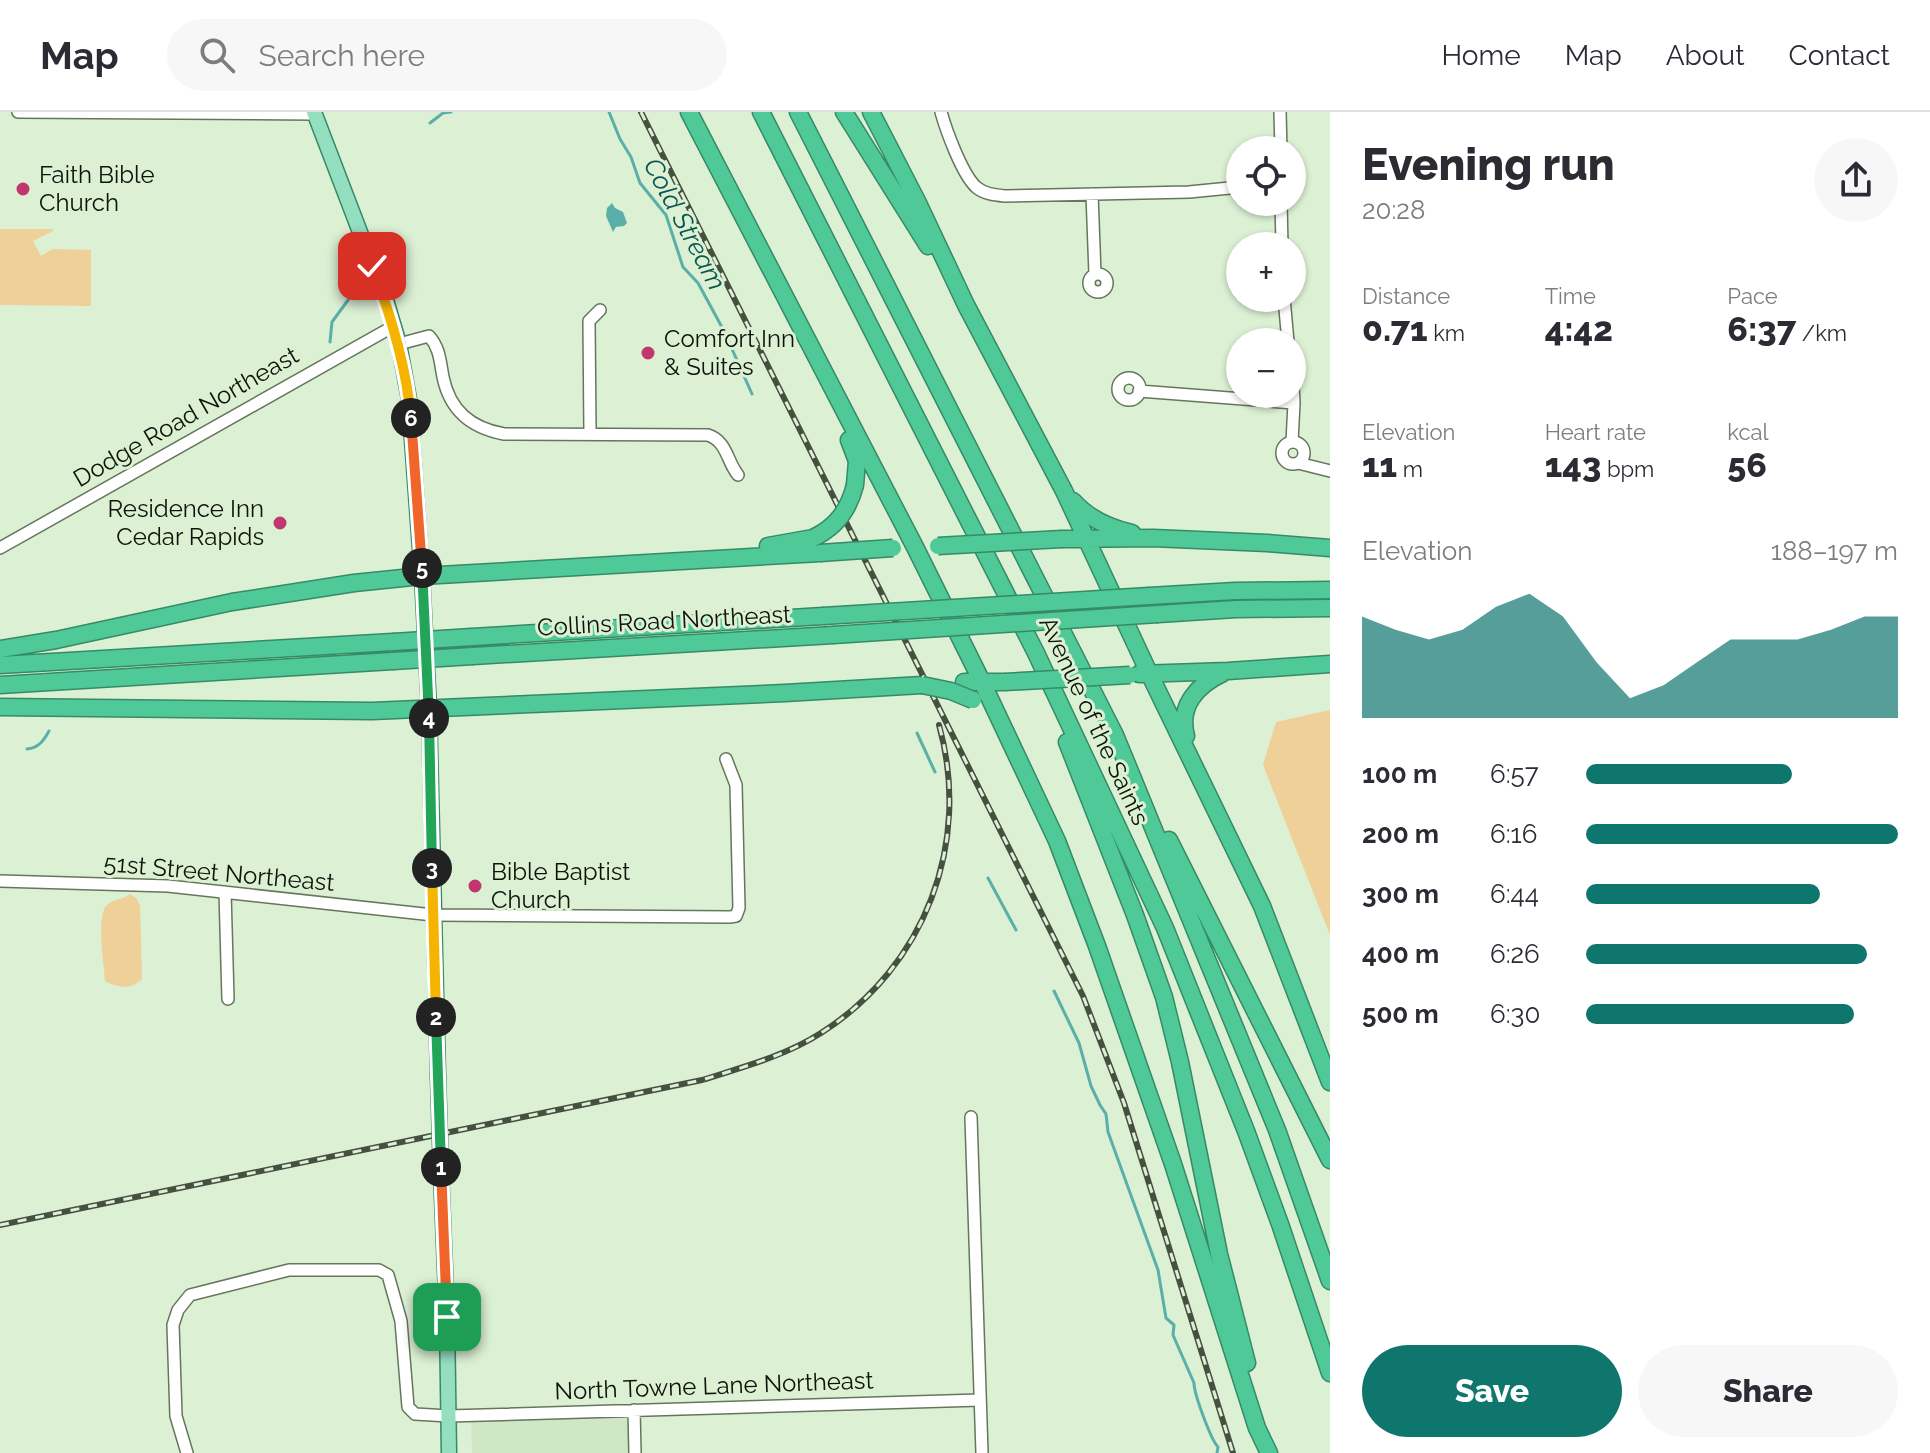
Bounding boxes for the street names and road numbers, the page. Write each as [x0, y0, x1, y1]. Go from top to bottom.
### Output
street label: Dodge Road Northeast [68, 340, 303, 493]
street label: Collins Road Northeast [536, 599, 792, 642]
street label: Avenue of the Saints [1033, 612, 1155, 830]
street label: 51st Street Northeast [102, 848, 336, 897]
street label: North Towne Lane Northeast [554, 1365, 874, 1406]

